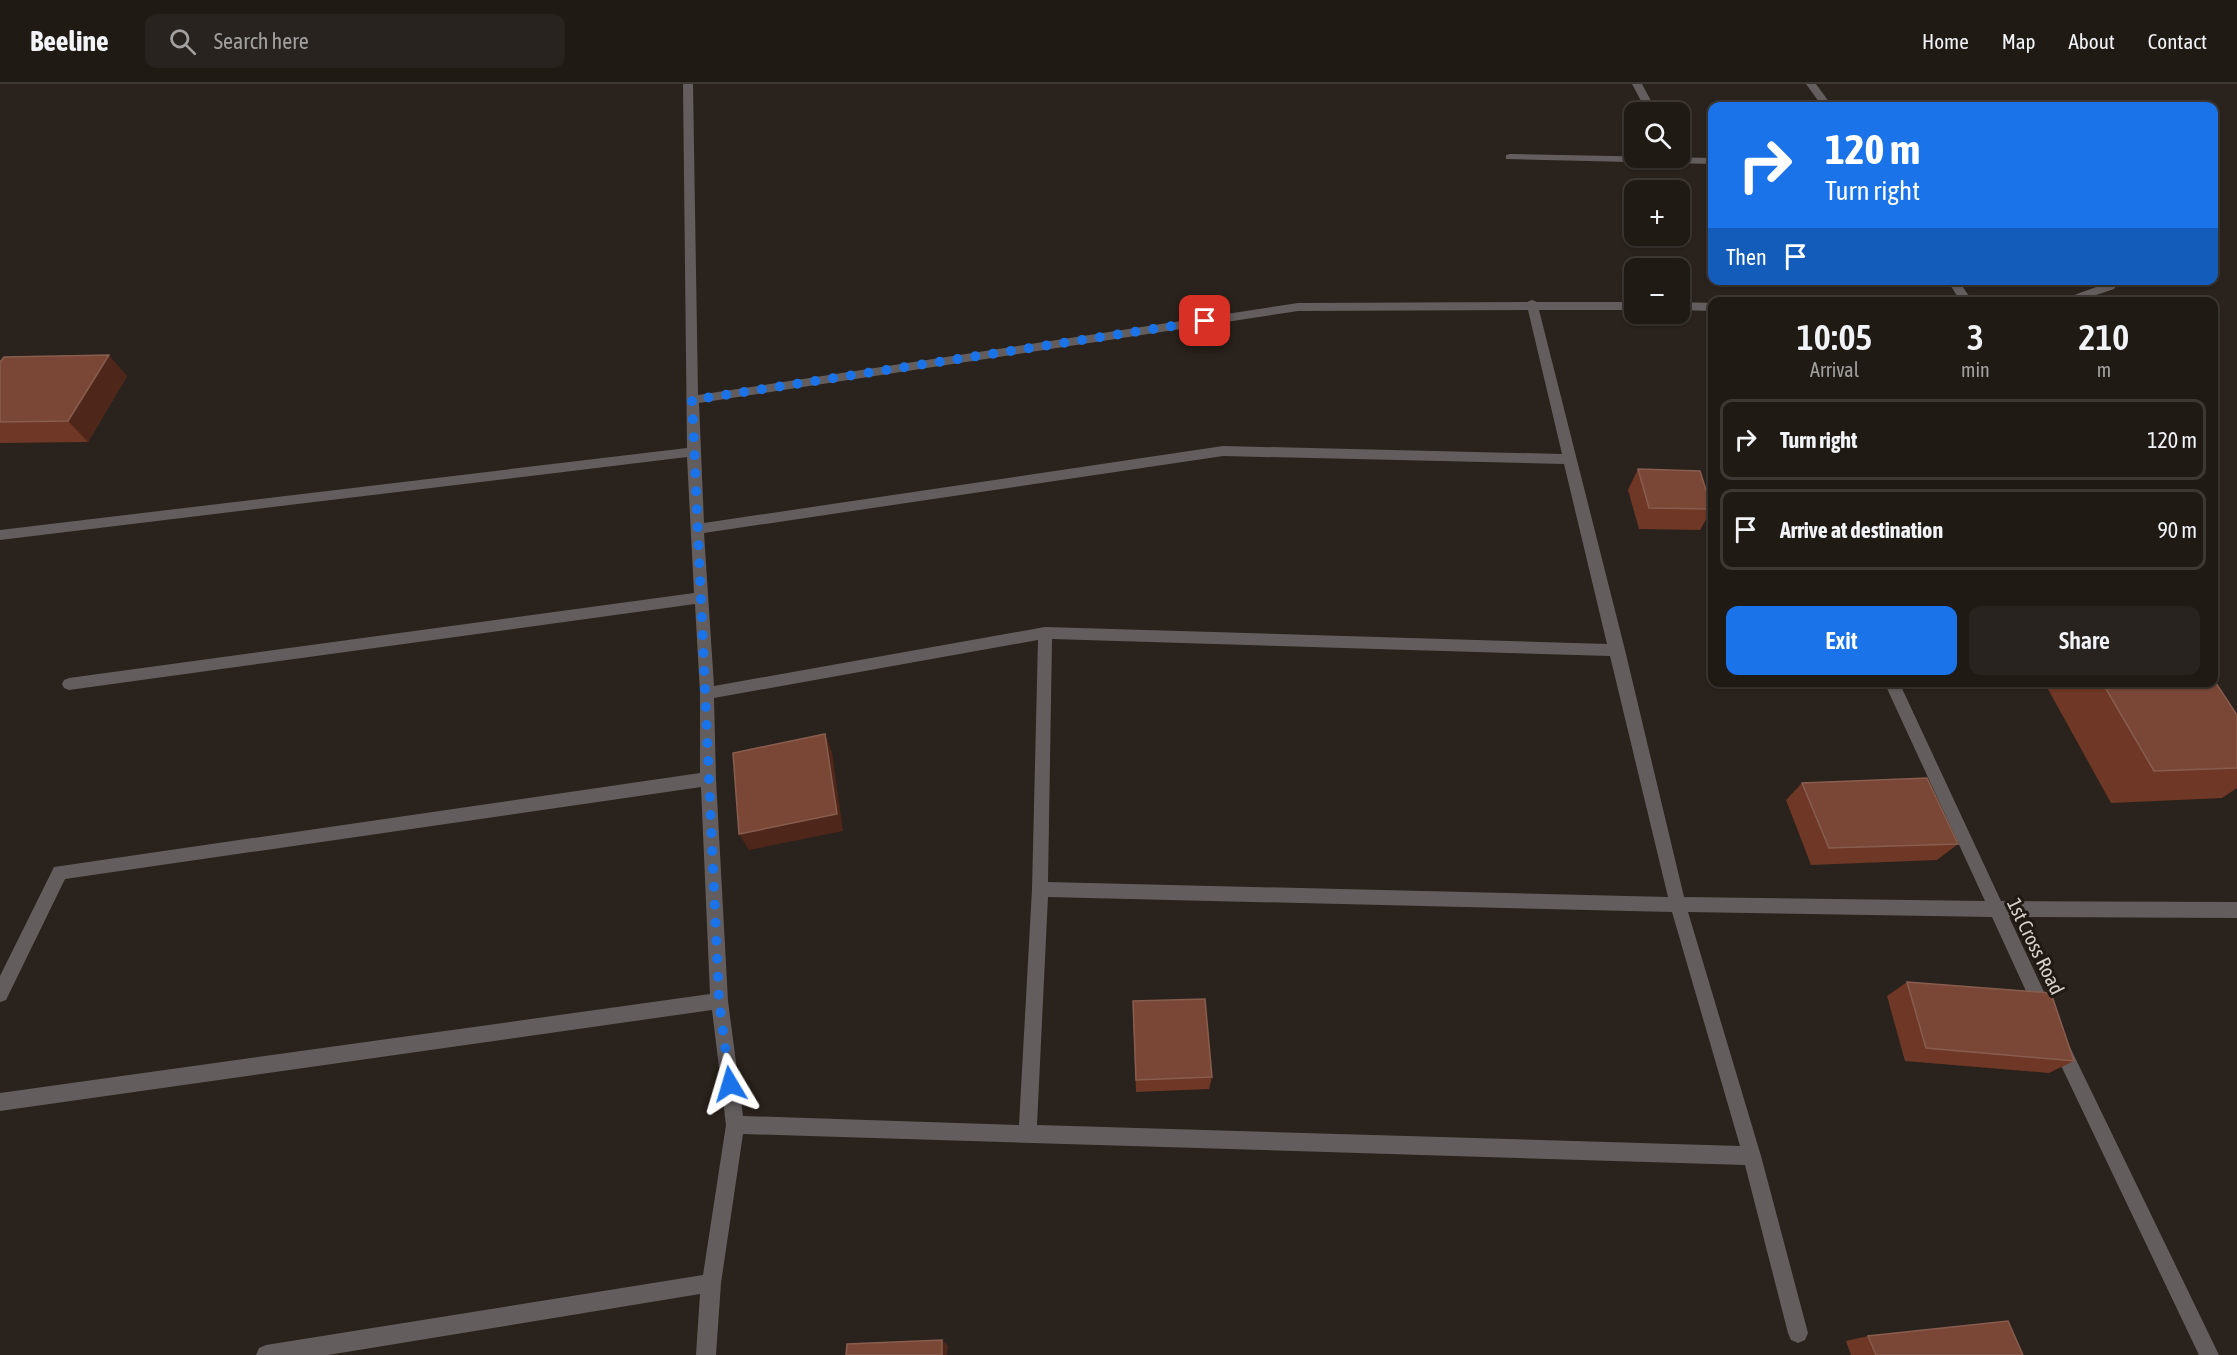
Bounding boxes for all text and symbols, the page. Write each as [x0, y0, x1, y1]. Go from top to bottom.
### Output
search box [145, 14, 565, 68]
text: Beeline [30, 25, 109, 57]
icon: search [166, 25, 199, 58]
text: Search here [214, 28, 309, 54]
text: Home [1922, 29, 1969, 53]
text: Map [2002, 29, 2036, 53]
text: About [2069, 29, 2115, 53]
text: Contact [2148, 29, 2207, 53]
map controls [1624, 102, 1690, 324]
button: search [1624, 102, 1690, 168]
text: 120 m [1825, 125, 1920, 173]
icon: right [1726, 126, 1804, 204]
text: Turn right [1825, 175, 1920, 206]
button: + [1624, 180, 1690, 246]
icon: arrive [1779, 240, 1812, 273]
text: Then [1726, 244, 1767, 270]
button: − [1624, 258, 1690, 324]
pin [1179, 295, 1230, 346]
icon: arrive [1188, 304, 1221, 337]
text: 10:05 [1797, 316, 1872, 358]
text: 3 [1967, 316, 1984, 358]
text: 210 [2078, 316, 2129, 358]
text: Arrival [1810, 358, 1859, 381]
text: min [1961, 358, 1990, 381]
text: m [2097, 358, 2111, 381]
icon: right [1729, 423, 1762, 456]
text: Turn right [1780, 427, 1857, 453]
text: 120 m [2147, 427, 2197, 453]
icon: arrive [1729, 513, 1762, 546]
text: Arrive at destination [1780, 517, 1943, 543]
text: 90 m [2157, 517, 2197, 543]
button: Exit [1726, 606, 1957, 675]
button: Share [1969, 606, 2200, 675]
street label: 1st Cross Road [2003, 894, 2069, 998]
position arrow [698, 1052, 762, 1116]

